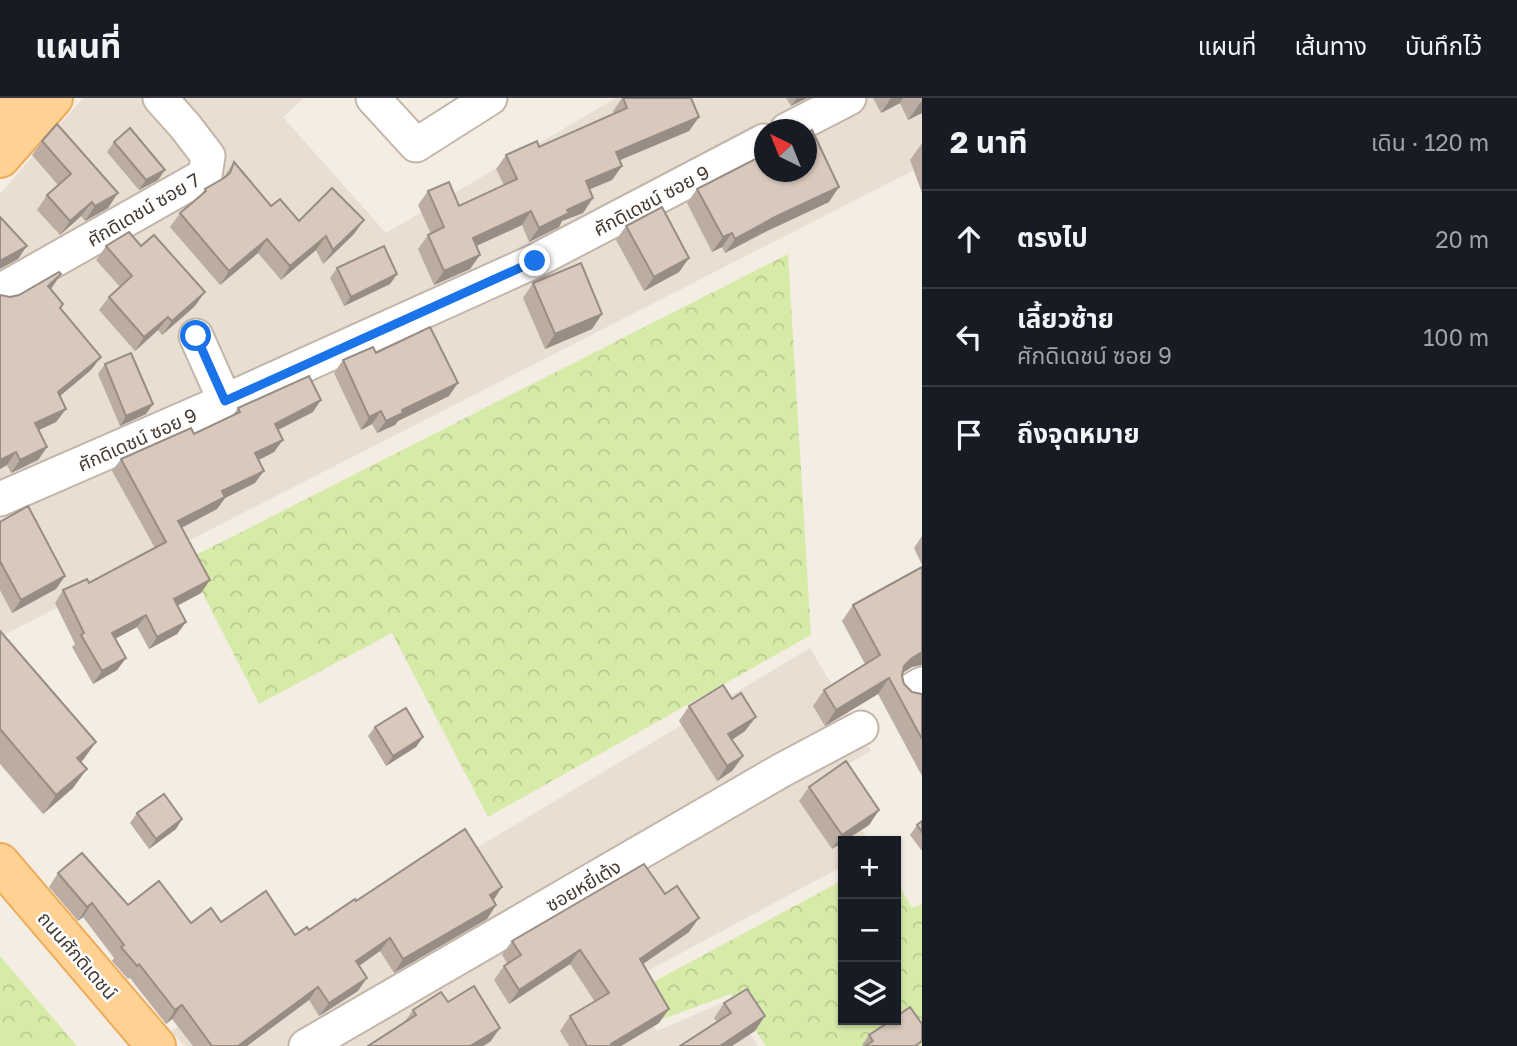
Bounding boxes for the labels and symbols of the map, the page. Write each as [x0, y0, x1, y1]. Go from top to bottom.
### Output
north arrow [754, 119, 817, 182]
street label: ศักดิเดชน์ ซอย 9 [589, 160, 713, 240]
street label: ศักดิเดชน์ ซอย 7 [82, 167, 204, 251]
route end [519, 245, 550, 276]
route start [180, 320, 211, 351]
street label: ศักดิเดชน์ ซอย 9 [74, 402, 200, 476]
street label: ซอยหยี่เต้ง [541, 853, 625, 916]
street label: ถนนศักดิเดชน์ [34, 906, 122, 1004]

